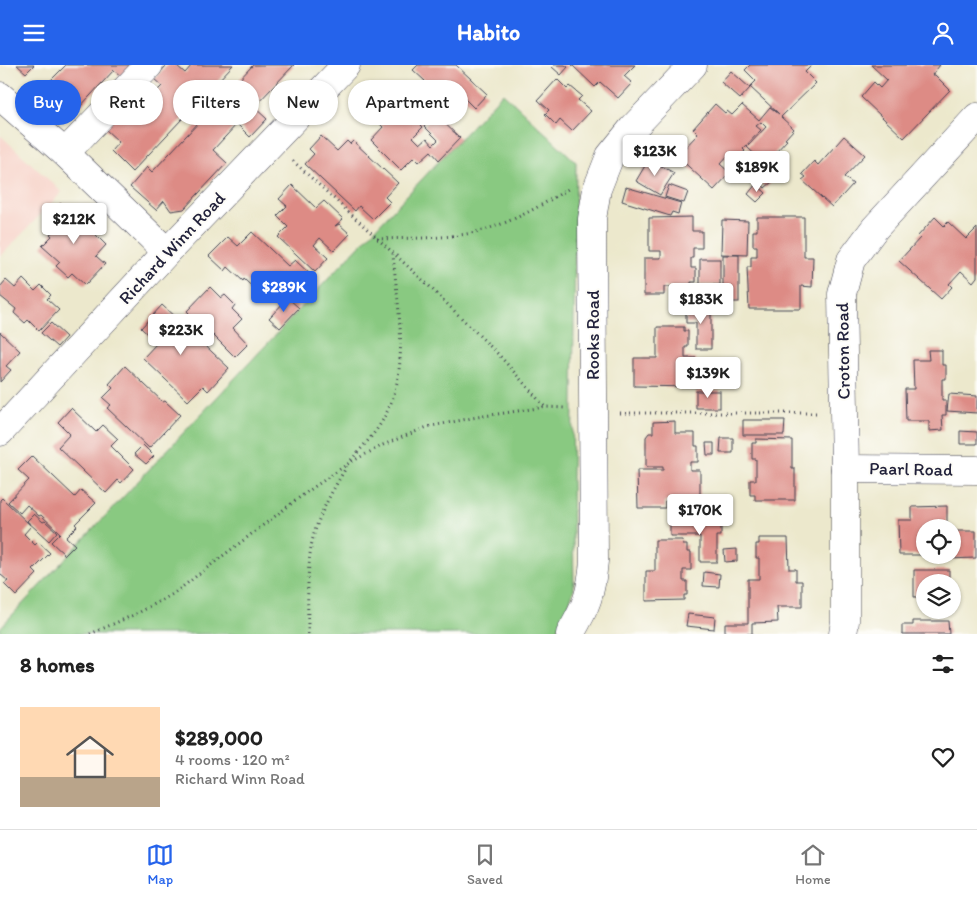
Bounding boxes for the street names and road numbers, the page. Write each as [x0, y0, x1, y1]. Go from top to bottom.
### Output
street label: Richard Winn Road [114, 187, 230, 309]
street label: Rooks Road [582, 290, 604, 380]
street label: Croton Road [831, 302, 855, 400]
street label: Paarl Road [869, 457, 953, 481]

